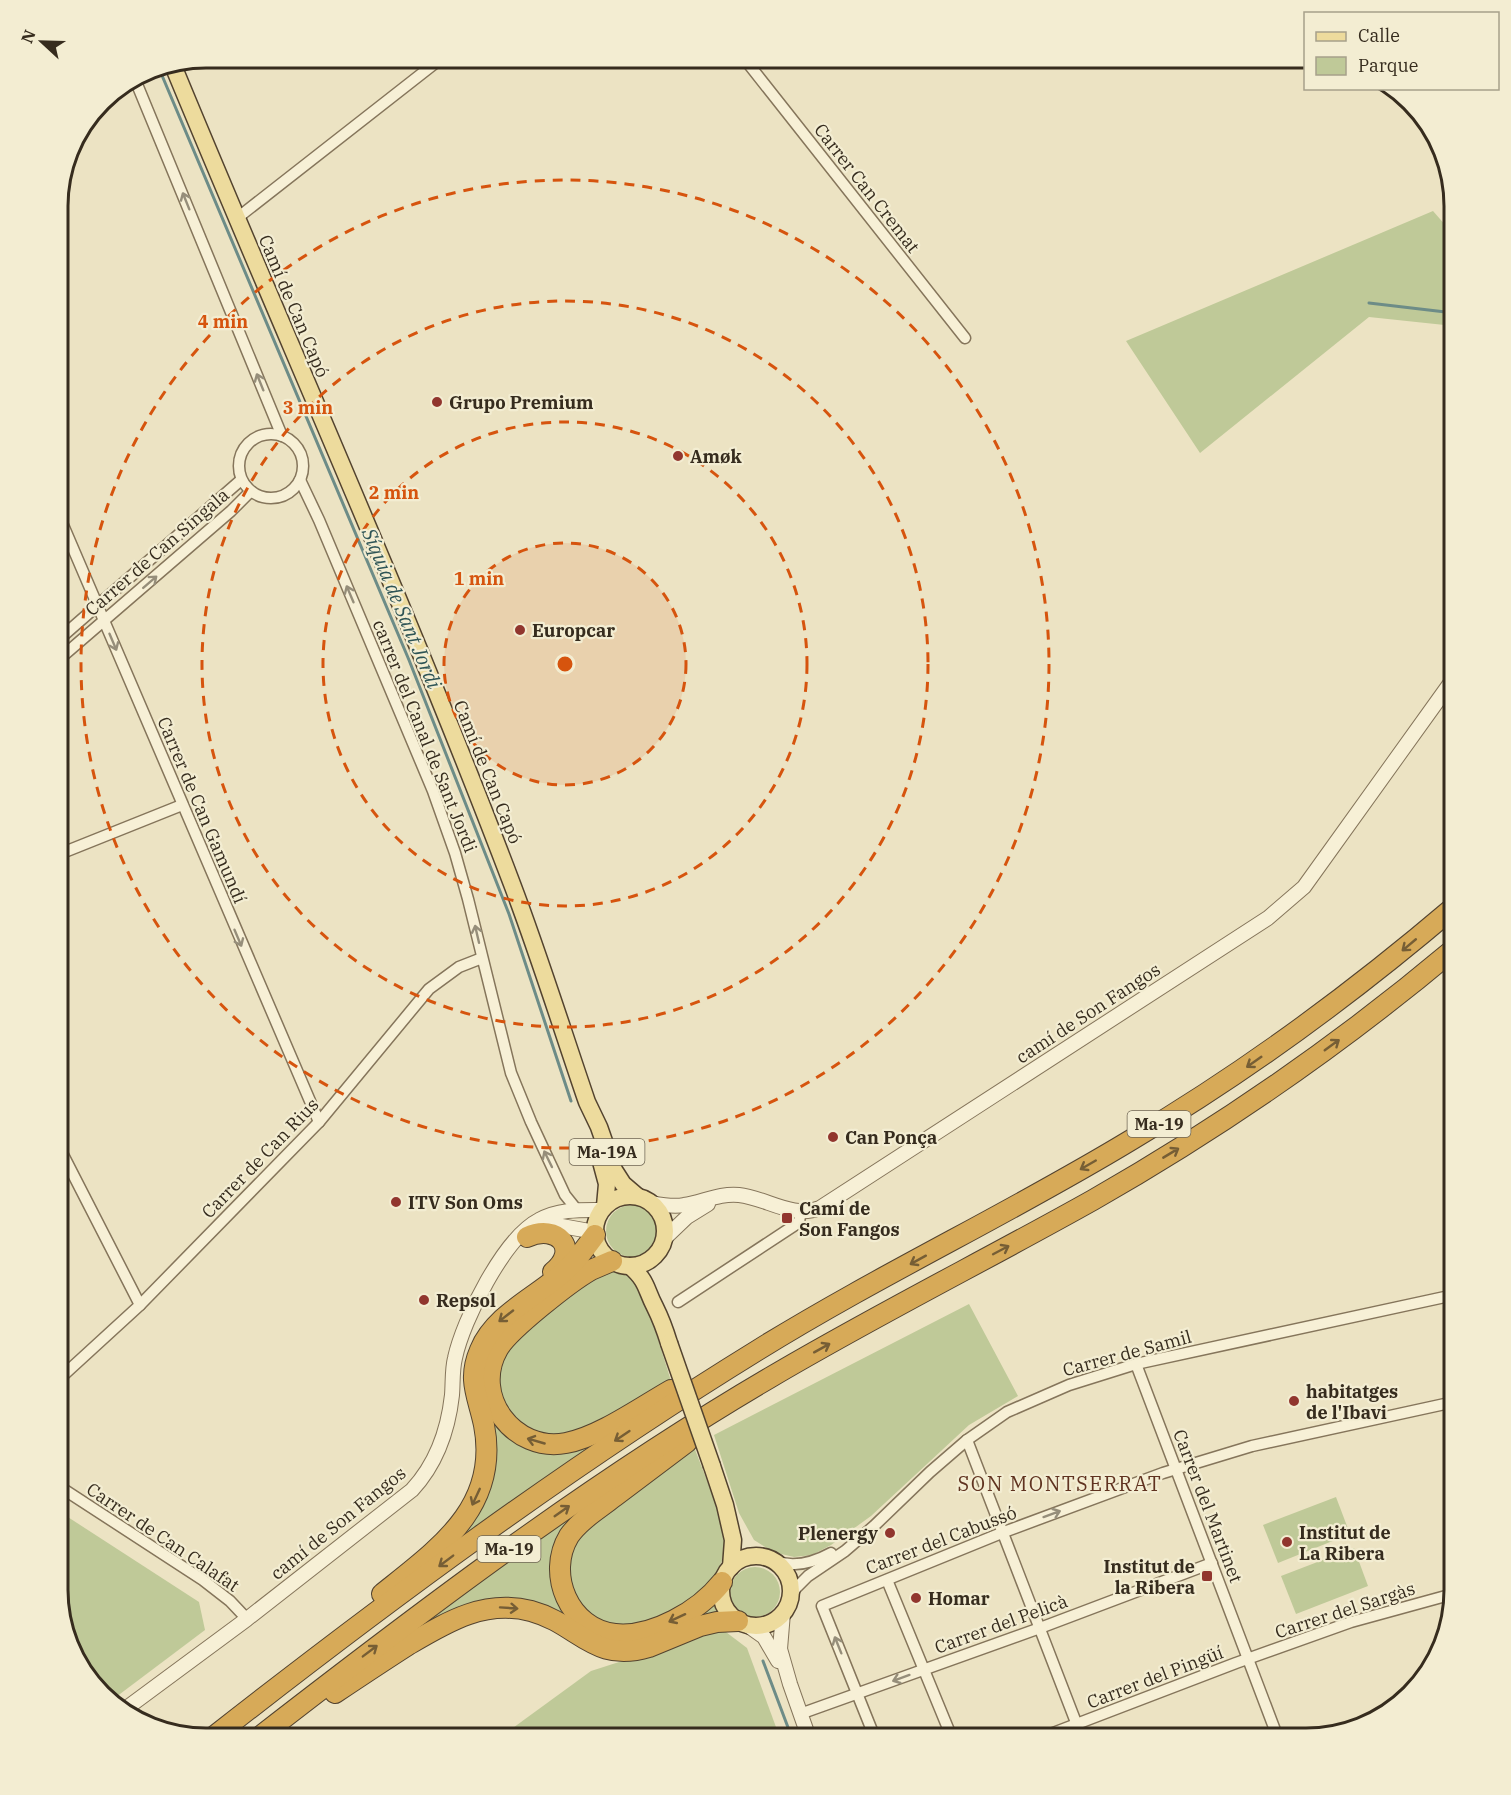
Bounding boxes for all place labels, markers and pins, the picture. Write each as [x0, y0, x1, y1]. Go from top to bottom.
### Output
place label: Grupo Premium [449, 391, 594, 414]
marker: Grupo Premium [430, 395, 444, 409]
place label: Amøk [690, 445, 743, 468]
marker: Amøk [671, 449, 685, 463]
place label: Europcar [532, 619, 615, 642]
marker: Europcar [513, 623, 527, 637]
centre of rings [555, 654, 575, 674]
place label: Can Ponça [845, 1126, 937, 1149]
marker: Can Ponça [826, 1130, 840, 1144]
place label: ITV Son Oms [408, 1191, 523, 1214]
marker: ITV Son Oms [389, 1195, 403, 1209]
place label: Camí de Son Fangos [799, 1197, 900, 1241]
marker: Camí de Son Fangos [780, 1211, 794, 1225]
place label: Repsol [436, 1289, 496, 1312]
marker: Repsol [417, 1293, 431, 1307]
place label: habitatges de l'Ibavi [1306, 1380, 1398, 1424]
marker: habitatges de l'Ibavi [1287, 1394, 1301, 1408]
place label: Institut de La Ribera [1299, 1521, 1391, 1565]
place label: Plenergy [798, 1522, 879, 1545]
marker: Plenergy [883, 1526, 897, 1540]
marker: Institut de La Ribera [1280, 1535, 1294, 1549]
place label: Institut de la Ribera [1103, 1555, 1195, 1599]
marker: Institut de la Ribera [1200, 1569, 1214, 1583]
place label: Homar [928, 1587, 990, 1610]
marker: Homar [909, 1591, 923, 1605]

